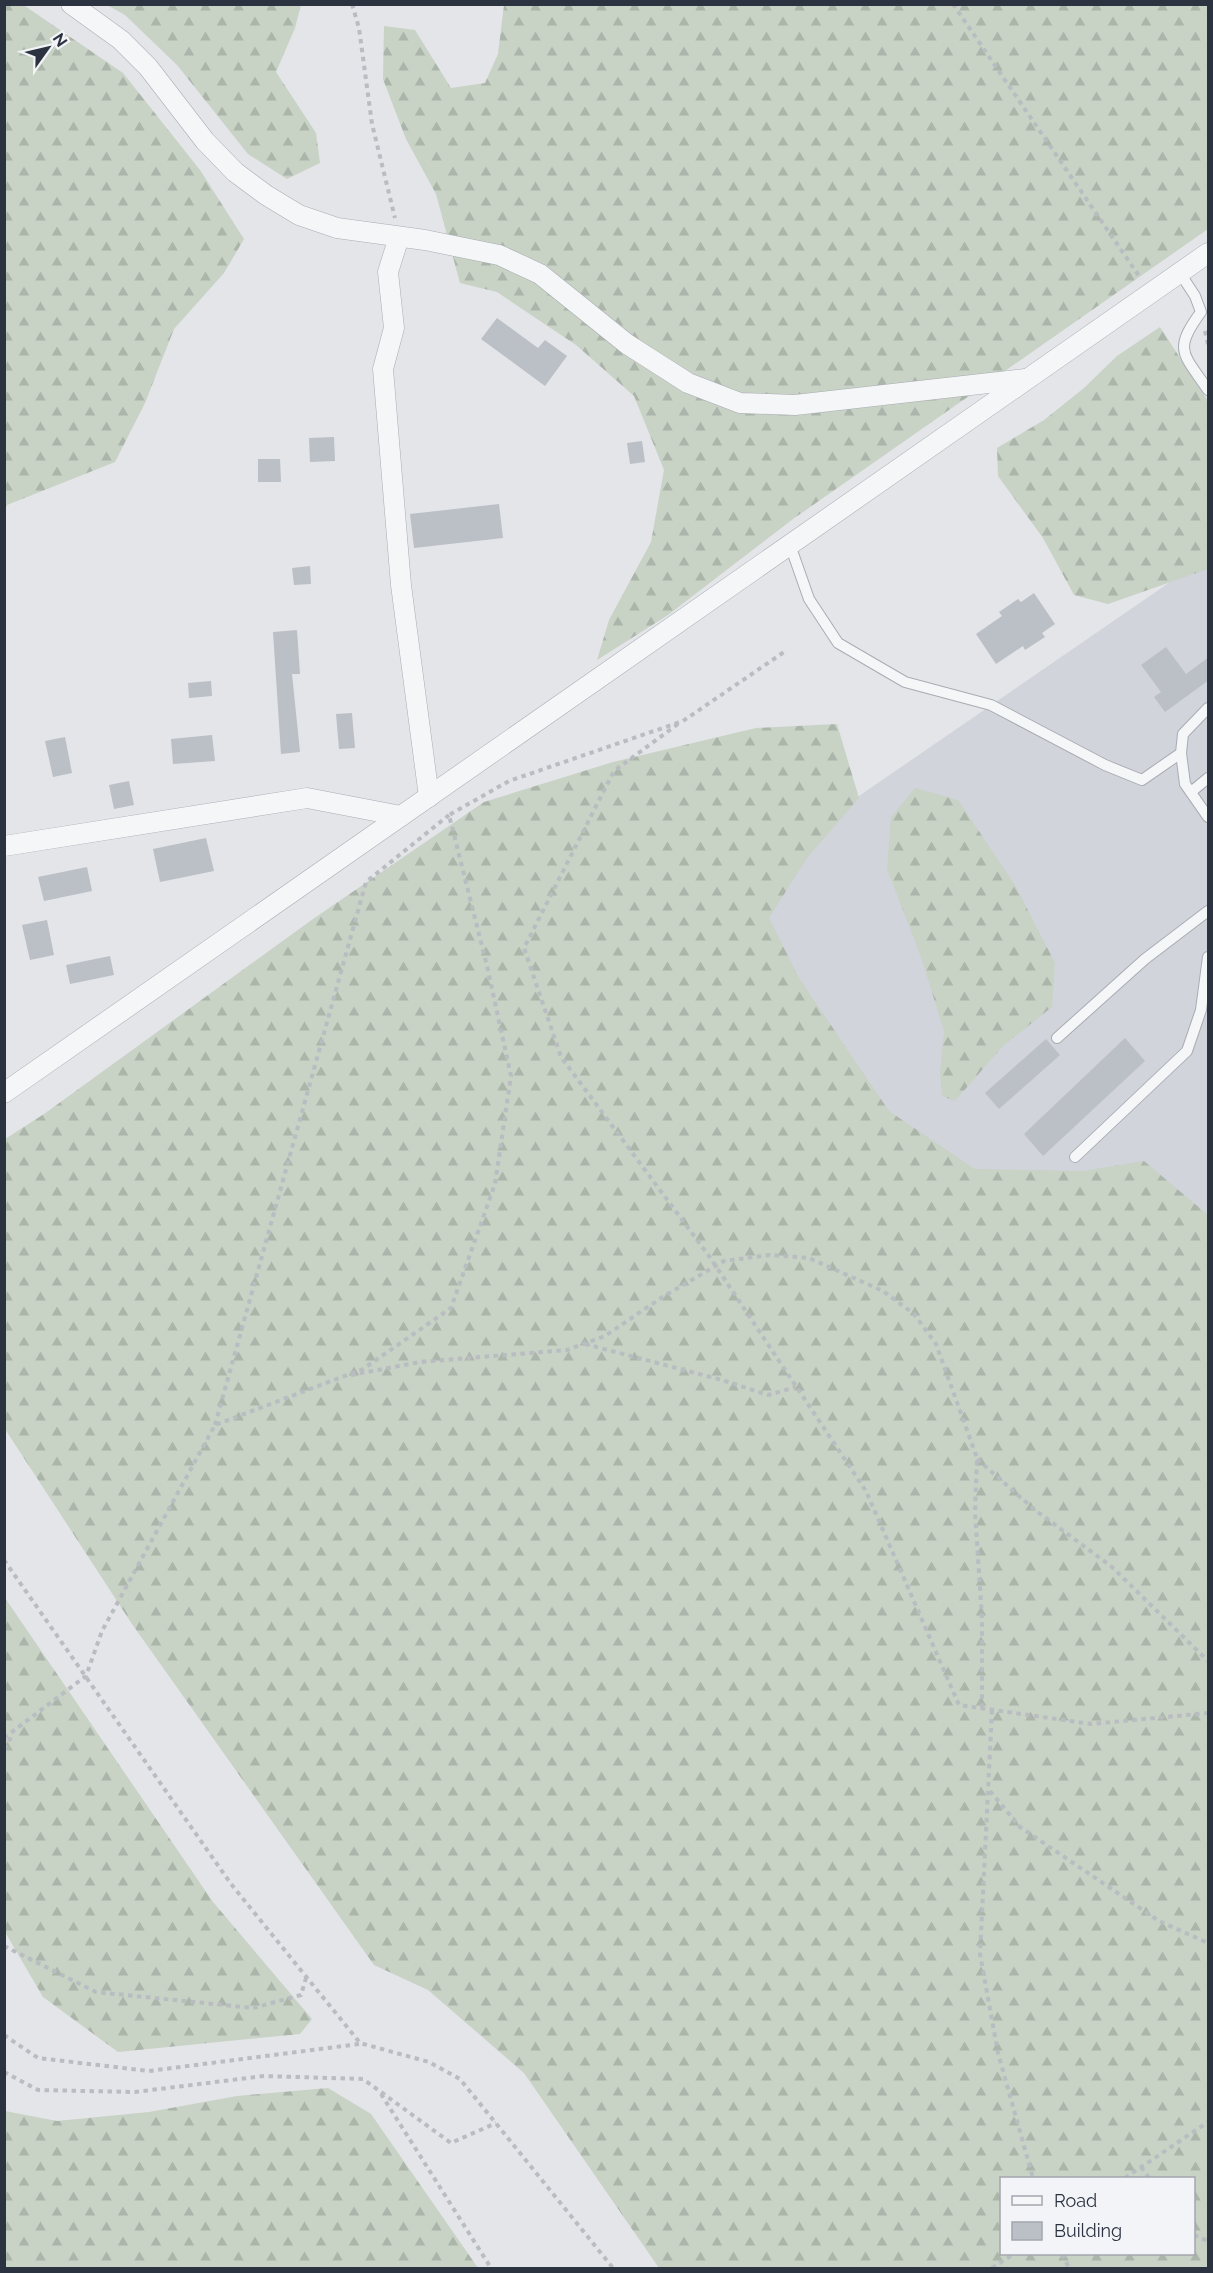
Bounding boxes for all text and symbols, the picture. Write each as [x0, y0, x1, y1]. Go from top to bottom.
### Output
north arrow [18, 18, 78, 78]
text: N [49, 30, 71, 50]
legend [1000, 2177, 1195, 2255]
text: Road [1054, 2190, 1097, 2211]
text: Building [1054, 2220, 1122, 2241]

